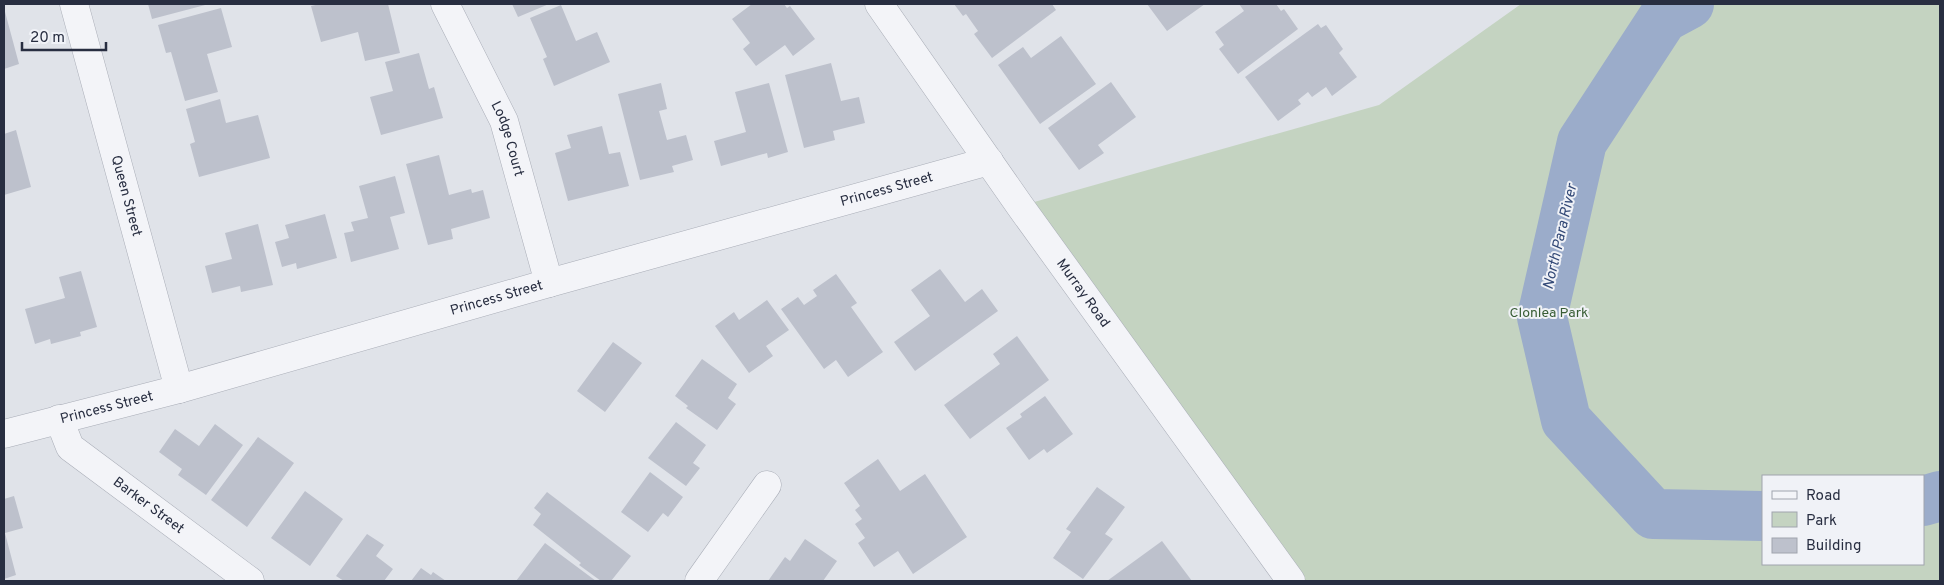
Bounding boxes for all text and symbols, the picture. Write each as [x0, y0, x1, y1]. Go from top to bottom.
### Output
scale bar [22, 20, 106, 52]
text: 20 m [30, 29, 65, 48]
street label: Lodge Court [487, 98, 527, 178]
street label: Queen Street [107, 154, 146, 238]
street label: Princess Street [838, 168, 935, 210]
water label: North Para River [1540, 181, 1583, 292]
street label: Murray Road [1053, 256, 1113, 331]
street label: Princess Street [448, 277, 545, 319]
park label: Clonlea Park [1509, 305, 1589, 322]
street label: Princess Street [58, 387, 155, 428]
street label: Barker Street [110, 473, 187, 537]
legend [1762, 475, 1924, 565]
text: Road [1806, 487, 1841, 506]
text: Park [1806, 512, 1837, 531]
text: Building [1806, 537, 1861, 556]

